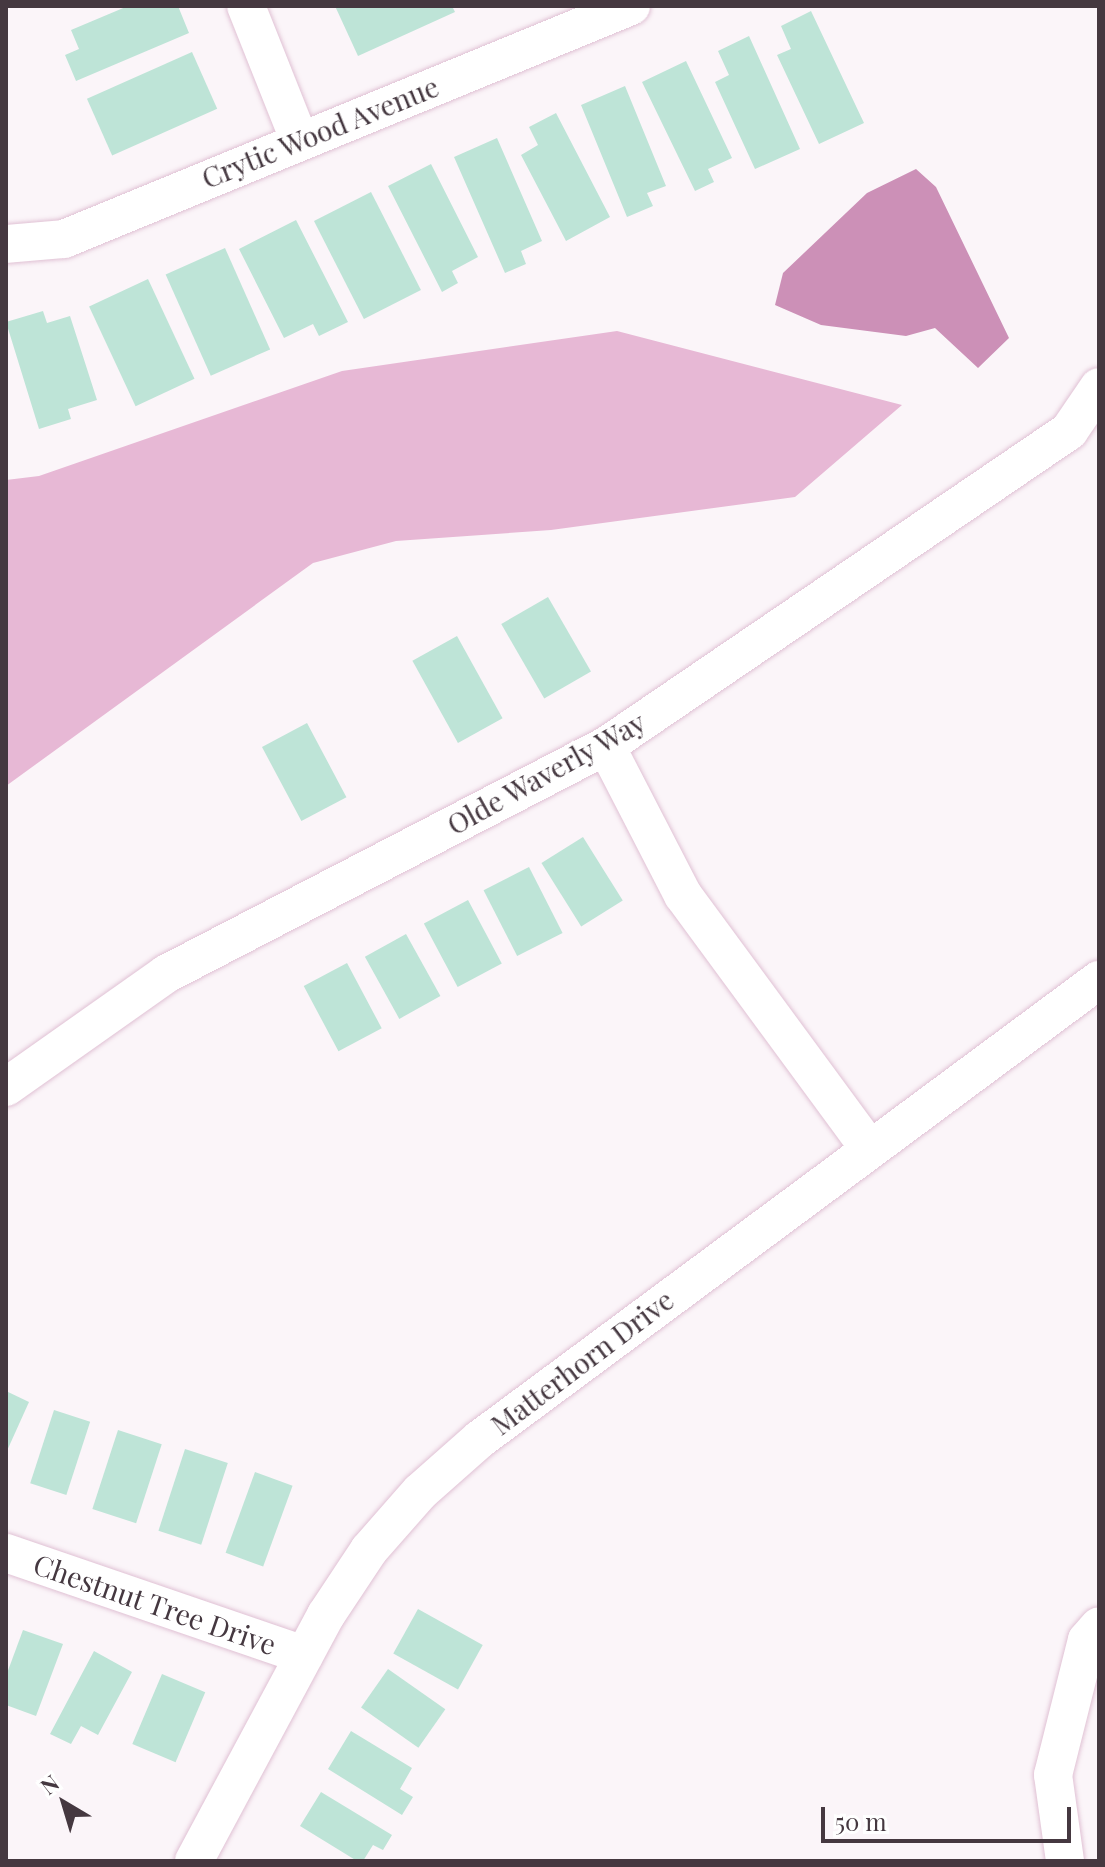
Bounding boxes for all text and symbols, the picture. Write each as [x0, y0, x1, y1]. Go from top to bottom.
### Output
street label: Crytic Wood Avenue [196, 69, 444, 195]
street label: Olde Waverly Way [440, 704, 652, 842]
street label: Matterhorn Drive [484, 1283, 680, 1441]
street label: Chestnut Tree Drive [29, 1547, 281, 1661]
north arrow [24, 1763, 104, 1843]
text: N [34, 1767, 65, 1801]
scale bar [825, 1791, 1075, 1841]
text: 50 m [835, 1805, 887, 1837]

